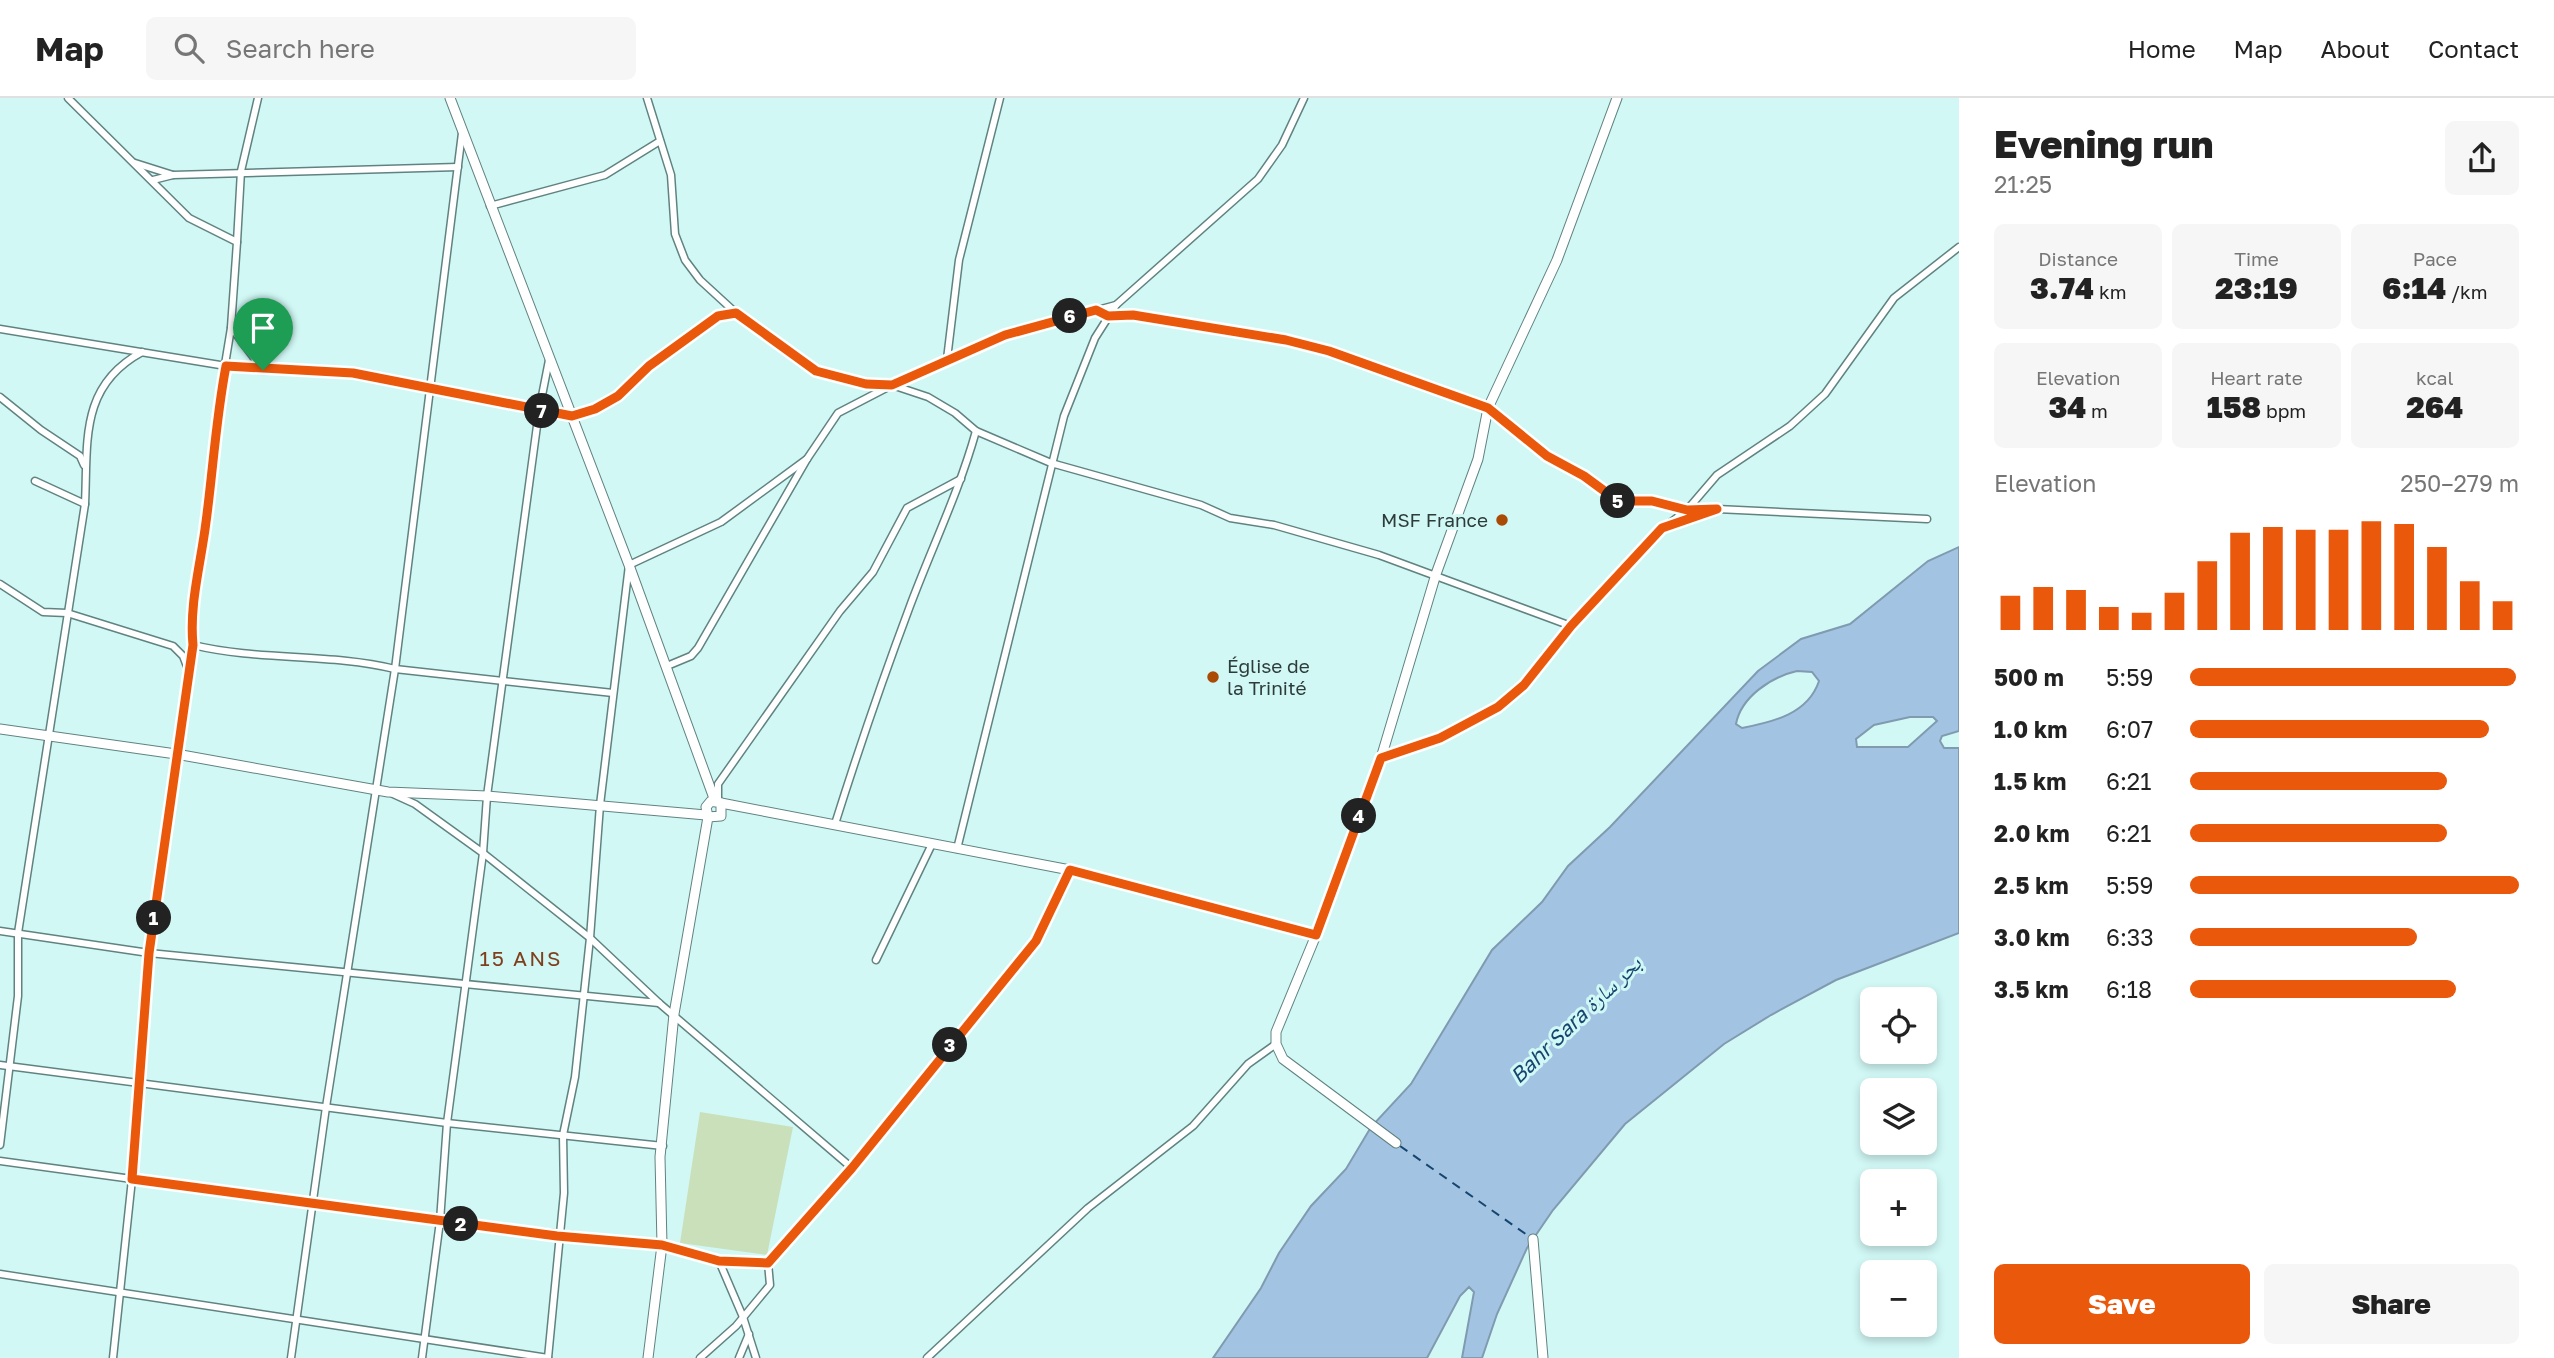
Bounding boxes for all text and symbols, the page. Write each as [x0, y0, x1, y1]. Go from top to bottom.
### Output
search box [146, 17, 636, 80]
text: Map [35, 29, 104, 68]
icon: search [170, 29, 208, 67]
text: Search here [226, 33, 375, 64]
text: Home [2128, 34, 2196, 63]
text: Map [2234, 34, 2283, 63]
text: About [2321, 34, 2390, 63]
text: Contact [2428, 34, 2519, 63]
text: Evening run [1994, 121, 2213, 166]
button: share [2445, 121, 2519, 195]
text: 21:25 [1994, 170, 2052, 198]
text: Distance [2038, 247, 2118, 270]
text: Time [2234, 247, 2279, 270]
text: Pace [2413, 247, 2457, 270]
text: 3.74 [2030, 270, 2094, 306]
text: 23:19 [2215, 270, 2298, 306]
text: 6:14 [2382, 270, 2446, 306]
text: km [2094, 280, 2126, 303]
text: /km [2446, 280, 2488, 303]
pin [233, 298, 293, 370]
pin: 6 [1052, 298, 1088, 333]
text: 6 [1063, 304, 1076, 327]
icon: arrive [244, 309, 282, 347]
text: Elevation [2036, 366, 2120, 389]
text: Heart rate [2210, 366, 2303, 389]
text: kcal [2416, 366, 2454, 389]
text: 34 [2048, 389, 2086, 425]
text: 158 [2207, 389, 2261, 425]
text: 264 [2406, 389, 2463, 425]
pin: 7 [524, 394, 560, 428]
text: 7 [536, 399, 547, 422]
text: m [2086, 399, 2108, 422]
text: bpm [2261, 399, 2306, 422]
text: Elevation [1994, 469, 2096, 497]
text: 250–279 m [2400, 469, 2519, 497]
pin: 5 [1600, 484, 1636, 518]
text: 5 [1612, 489, 1623, 512]
place label: MSF France [1381, 508, 1488, 531]
marker: MSF France [1494, 512, 1510, 528]
place label: Église de la Trinité [1227, 654, 1310, 699]
text: 500 m [1994, 663, 2064, 691]
text: 5:59 [2106, 663, 2154, 691]
marker: Église de la Trinité [1205, 669, 1221, 685]
text: 1.0 km [1994, 715, 2067, 743]
text: 6:07 [2106, 715, 2153, 743]
text: 1.5 km [1994, 767, 2066, 795]
text: 6:21 [2106, 767, 2151, 795]
pin: 4 [1342, 798, 1376, 834]
text: 4 [1353, 804, 1364, 827]
text: 2.0 km [1994, 819, 2070, 847]
text: 6:21 [2106, 819, 2151, 847]
text: 2.5 km [1994, 871, 2069, 899]
text: 5:59 [2106, 871, 2154, 899]
pin: 1 [136, 900, 172, 936]
text: 1 [149, 906, 158, 929]
text: 3.0 km [1994, 923, 2070, 951]
text: 6:33 [2106, 923, 2154, 951]
district label: 15 ANS [479, 945, 563, 971]
water label: Bahr Sara بحر سارة [1504, 950, 1646, 1088]
text: 3.5 km [1994, 975, 2069, 1003]
text: 6:18 [2106, 975, 2152, 1003]
map controls [1860, 987, 1937, 1337]
button: locate [1860, 987, 1937, 1064]
pin: 3 [932, 1028, 968, 1062]
text: 3 [944, 1033, 955, 1056]
button: layers [1860, 1078, 1937, 1155]
button: + [1860, 1169, 1937, 1246]
pin: 2 [444, 1206, 478, 1242]
text: 2 [455, 1212, 466, 1235]
button: − [1860, 1260, 1937, 1337]
button: Save [1994, 1264, 2250, 1344]
button: Share [2264, 1264, 2519, 1344]

